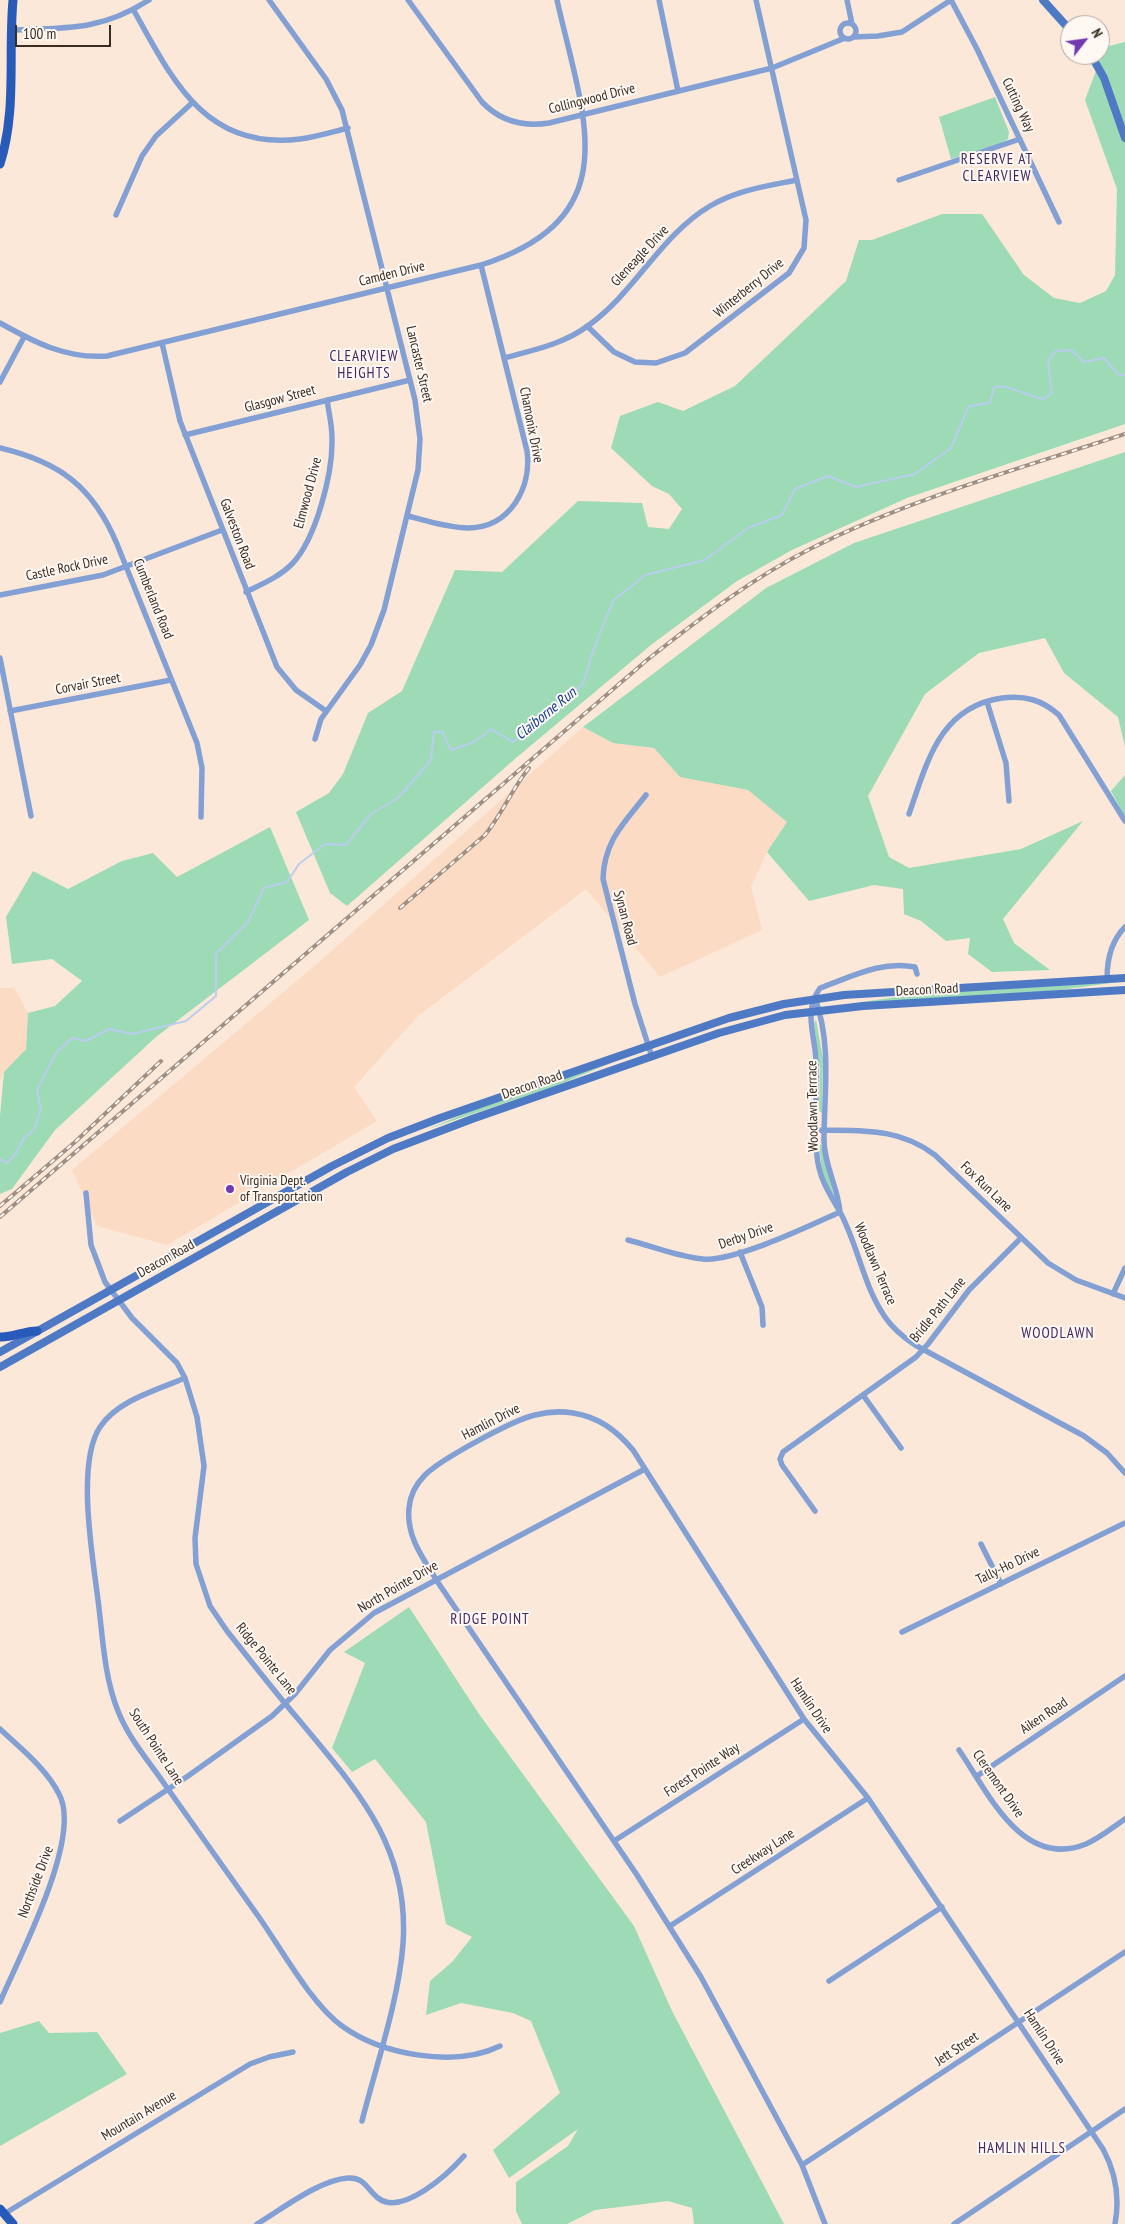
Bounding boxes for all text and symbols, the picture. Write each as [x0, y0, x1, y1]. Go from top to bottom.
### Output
scale bar [18, 15, 114, 47]
north arrow [1060, 15, 1110, 65]
text: 100 m [23, 24, 56, 43]
text: N [1087, 25, 1107, 41]
street label: Cutting Way [998, 75, 1038, 135]
street label: Collingwood Drive [547, 80, 637, 118]
district label: RESERVE AT CLEARVIEW [959, 151, 1035, 186]
street label: Gleneagle Drive [608, 222, 672, 290]
street label: Winterberry Drive [711, 255, 787, 321]
street label: Camden Drive [357, 258, 427, 290]
street label: Lancaster Street [402, 324, 436, 404]
district label: CLEARVIEW HEIGHTS [328, 348, 400, 383]
street label: Glasgow Street [243, 381, 317, 417]
street label: Chamonix Drive [515, 386, 547, 464]
street label: Elmwood Drive [290, 456, 326, 530]
street label: Galveston Road [216, 496, 258, 572]
street label: Castle Rock Drive [24, 551, 110, 585]
street label: Cumberland Road [129, 556, 177, 642]
street label: Corvair Street [54, 669, 122, 699]
water label: Claiborne Run [512, 684, 580, 744]
street label: Synan Road [610, 889, 640, 947]
street label: Deacon Road [895, 980, 959, 1000]
street label: Woodlawn Terrrace [804, 1060, 822, 1152]
street label: Deacon Road [500, 1067, 564, 1103]
street label: Fox Run Lane [957, 1158, 1015, 1216]
place label: Virginia Dept. of Transportation [240, 1173, 323, 1206]
marker: Virginia Dept. of Transportation [224, 1183, 236, 1195]
street label: Derby Drive [717, 1219, 775, 1253]
street label: Woodlawn Terrace [850, 1220, 900, 1308]
street label: Deacon Road [135, 1236, 197, 1282]
street label: Bridle Path Lane [907, 1274, 969, 1346]
district label: WOODLAWN [1020, 1325, 1096, 1343]
street label: Hamlin Drive [459, 1400, 523, 1444]
street label: Tally-Ho Drive [974, 1543, 1042, 1589]
street label: North Pointe Drive [355, 1557, 441, 1617]
district label: RIDGE POINT [449, 1611, 531, 1629]
street label: Ridge Pointe Lane [232, 1620, 300, 1698]
street label: Hamlin Drive [786, 1675, 836, 1737]
street label: Aiken Road [1017, 1694, 1071, 1738]
street label: South Pointe Lane [125, 1706, 187, 1788]
street label: Forest Pointe Way [661, 1739, 743, 1801]
street label: Cleremont Drive [969, 1747, 1027, 1821]
street label: Creekway Lane [728, 1825, 798, 1879]
street label: Northside Drive [15, 1844, 57, 1920]
street label: Hamlin Drive [1020, 2006, 1068, 2068]
street label: Jett Street [932, 2028, 982, 2070]
street label: Mountain Avenue [99, 2087, 179, 2145]
district label: HAMLIN HILLS [976, 2140, 1068, 2158]

